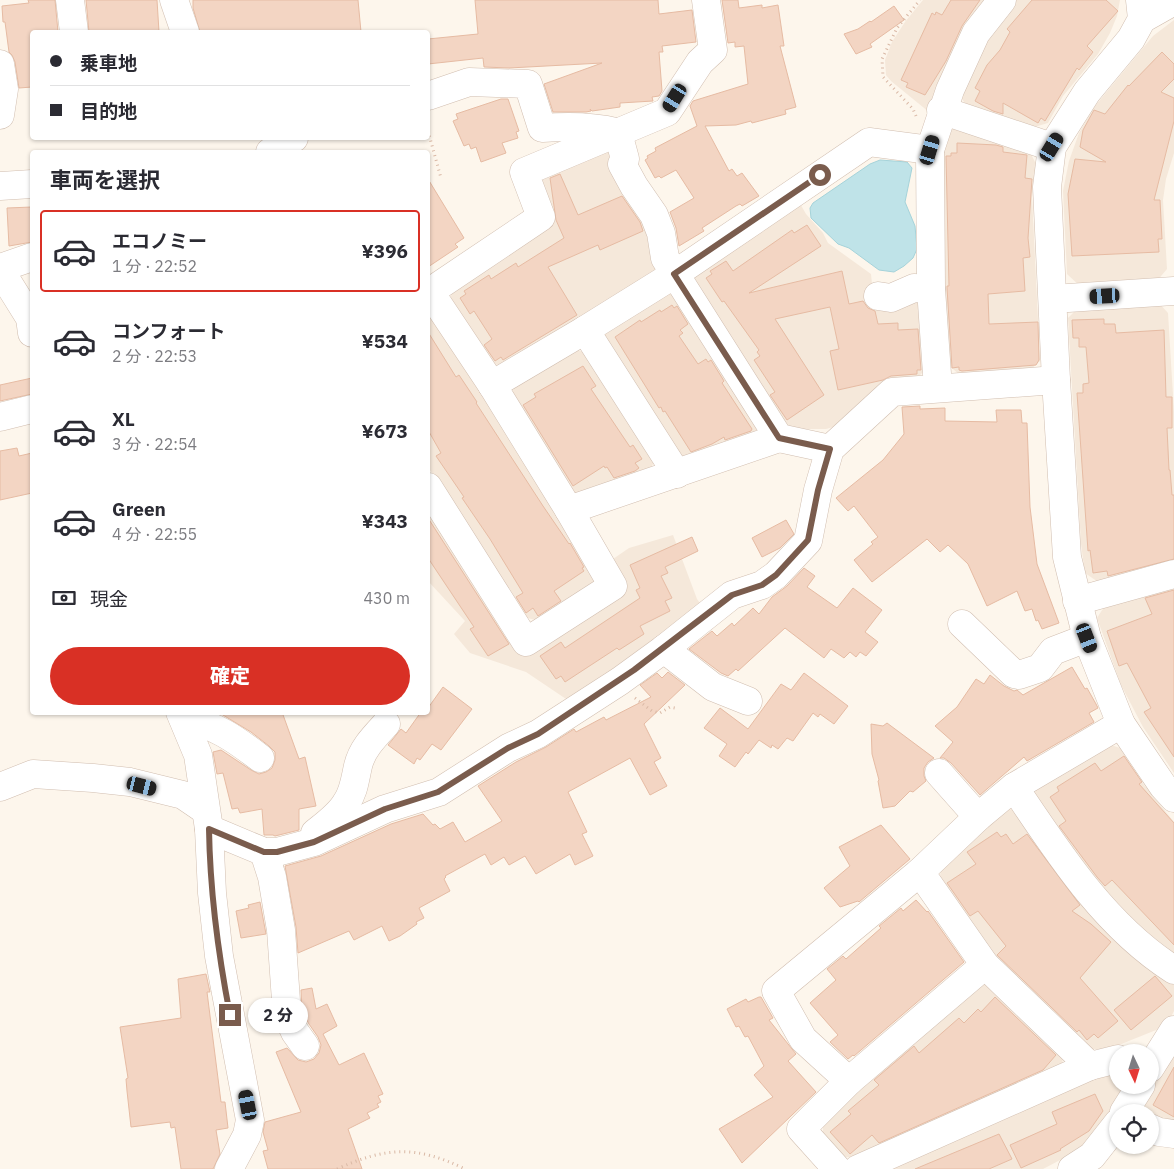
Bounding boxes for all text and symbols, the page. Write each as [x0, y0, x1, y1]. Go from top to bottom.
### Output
text: 乗車地 [80, 51, 137, 75]
car [660, 81, 689, 115]
text: 目的地 [80, 99, 137, 123]
car [1037, 130, 1066, 164]
car [918, 133, 941, 167]
route start [809, 164, 831, 186]
text: 車両を選択 [50, 165, 160, 194]
icon: car [52, 229, 97, 274]
text: エコノミー [112, 229, 207, 253]
text: ¥396 [361, 239, 408, 263]
text: 1 分 · 22:52 [112, 256, 197, 276]
car [1089, 288, 1120, 304]
icon: car [52, 319, 97, 364]
text: コンフォート [112, 319, 225, 343]
text: ¥534 [361, 329, 408, 353]
text: 2 分 · 22:53 [112, 346, 197, 366]
text: XL [112, 407, 135, 431]
icon: car [52, 409, 97, 454]
text: ¥673 [361, 419, 408, 443]
text: 3 分 · 22:54 [112, 434, 197, 454]
text: Green [112, 497, 166, 521]
icon: car [52, 499, 97, 544]
text: ¥343 [361, 509, 408, 533]
text: 4 分 · 22:55 [112, 524, 197, 544]
icon: cash [50, 584, 78, 612]
text: 現金 [90, 587, 128, 611]
text: 430 m [363, 588, 410, 608]
car [1074, 621, 1099, 655]
button: 確定 [50, 647, 410, 705]
car [125, 775, 158, 797]
callout: 2 分 [248, 998, 308, 1032]
route end [219, 1004, 241, 1026]
text: 2 分 [263, 1005, 293, 1025]
north arrow [1109, 1044, 1159, 1094]
map controls [1109, 1044, 1159, 1154]
car [237, 1089, 258, 1121]
button: locate [1109, 1104, 1159, 1154]

